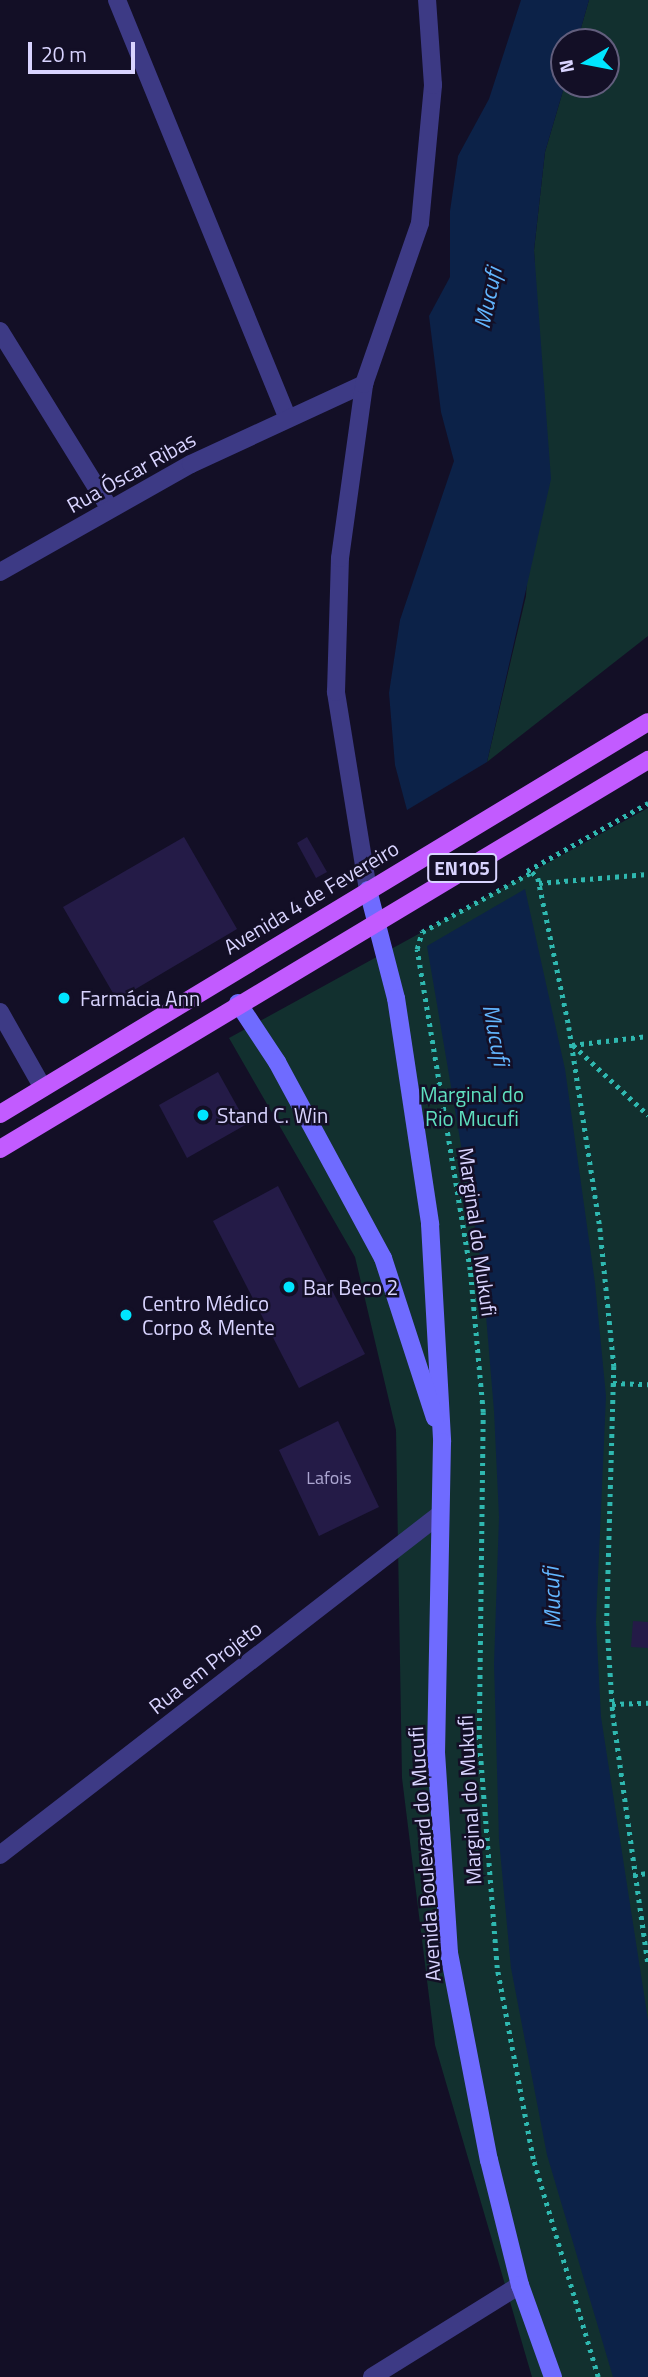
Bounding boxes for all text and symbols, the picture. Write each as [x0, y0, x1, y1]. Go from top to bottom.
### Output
scale bar [32, 28, 138, 72]
north arrow [550, 28, 620, 98]
text: 20 m [41, 38, 87, 70]
text: N [550, 57, 581, 75]
water label: Mucufi [468, 265, 508, 331]
street label: Rua Óscar Ribas [62, 426, 200, 518]
street label: Avenida 4 de Fevereiro [219, 835, 403, 959]
road number: EN105 [427, 852, 497, 884]
place label: Farmácia Ann [80, 985, 200, 1011]
marker: Farmácia Ann [54, 988, 74, 1008]
water label: Mucufi [477, 1002, 515, 1068]
park label: Marginal do Rio Mucufi [420, 1081, 524, 1131]
place label: Stand C. Win [217, 1102, 328, 1128]
marker: Stand C. Win [195, 1107, 211, 1123]
street label: Marginal do Mukufi [454, 1146, 502, 1318]
place label: Bar Beco 2 [303, 1274, 398, 1300]
marker: Bar Beco 2 [281, 1279, 297, 1295]
place label: Centro Médico Corpo & Mente [142, 1290, 275, 1340]
marker: Centro Médico Corpo & Mente [116, 1305, 136, 1325]
house number: Lafois [306, 1467, 352, 1489]
water label: Mucufi [537, 1567, 567, 1629]
street label: Rua em Projeto [144, 1615, 266, 1719]
street label: Marginal do Mukufi [452, 1714, 486, 1886]
street label: Avenida Boulevard do Mucufi [403, 1725, 445, 1983]

